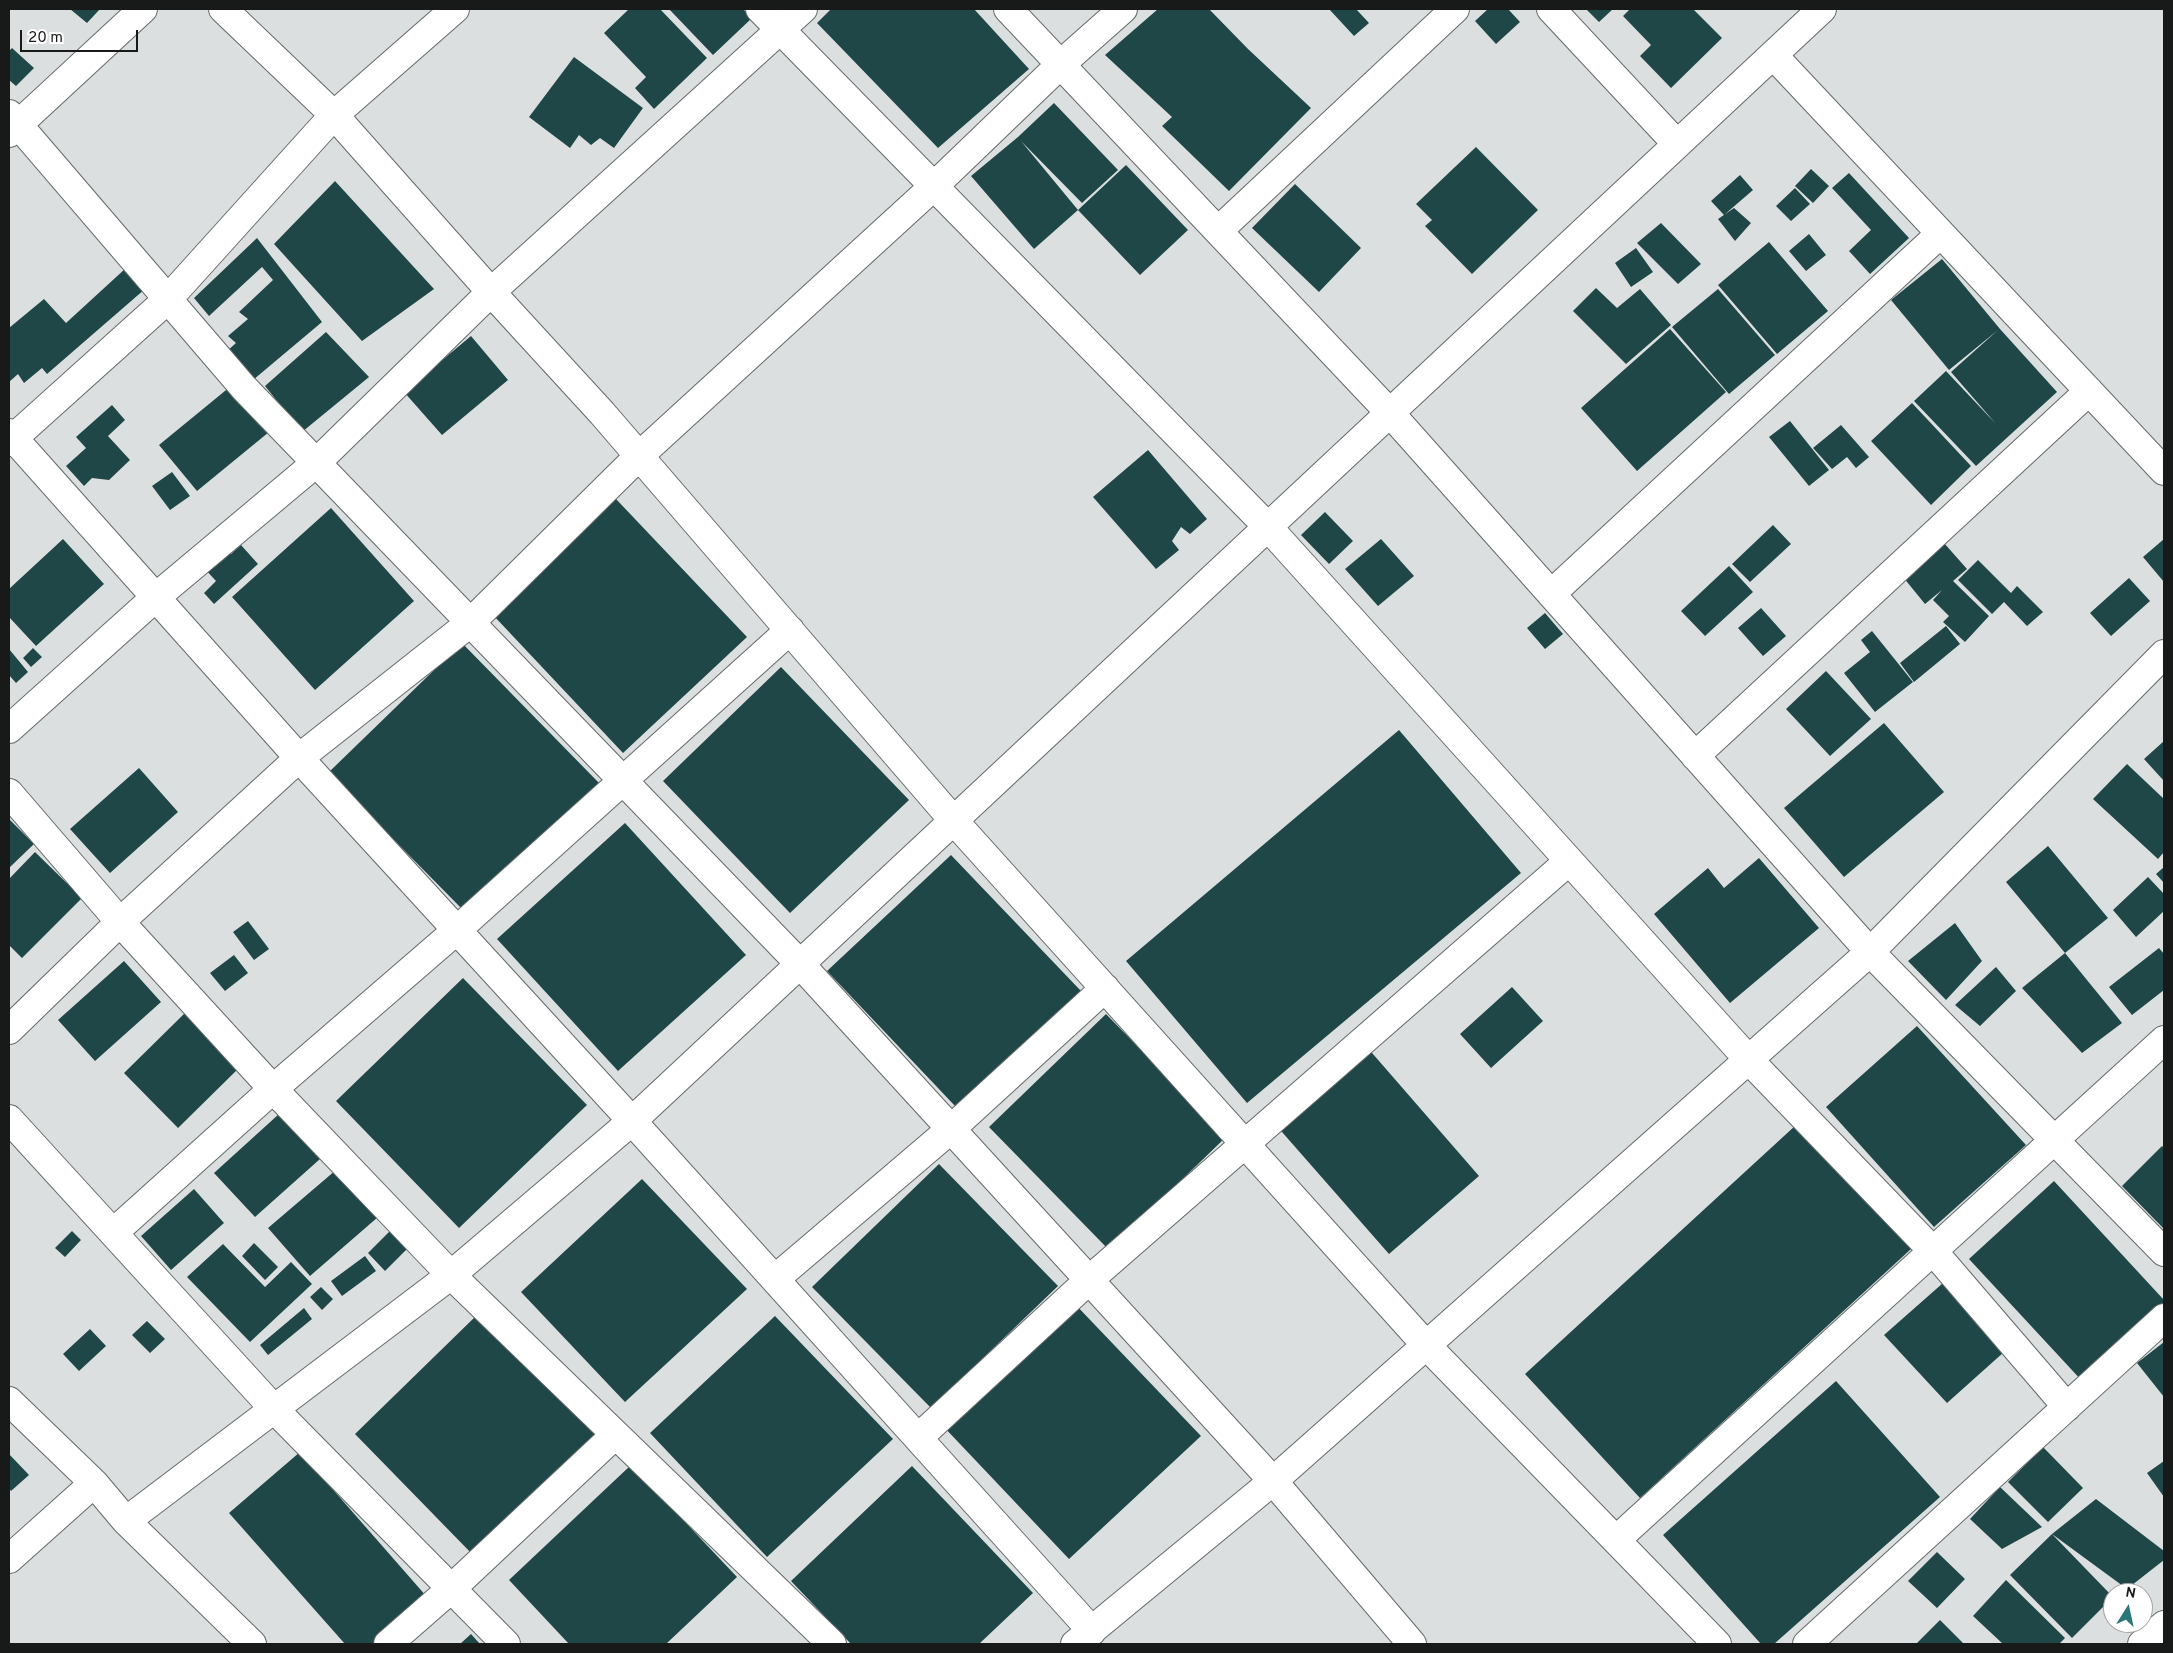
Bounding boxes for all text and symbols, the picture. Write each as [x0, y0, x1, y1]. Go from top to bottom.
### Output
scale bar [22, 20, 140, 52]
text: 20 m [28, 29, 63, 48]
north arrow [2103, 1583, 2153, 1633]
text: N [2124, 1584, 2137, 1603]

